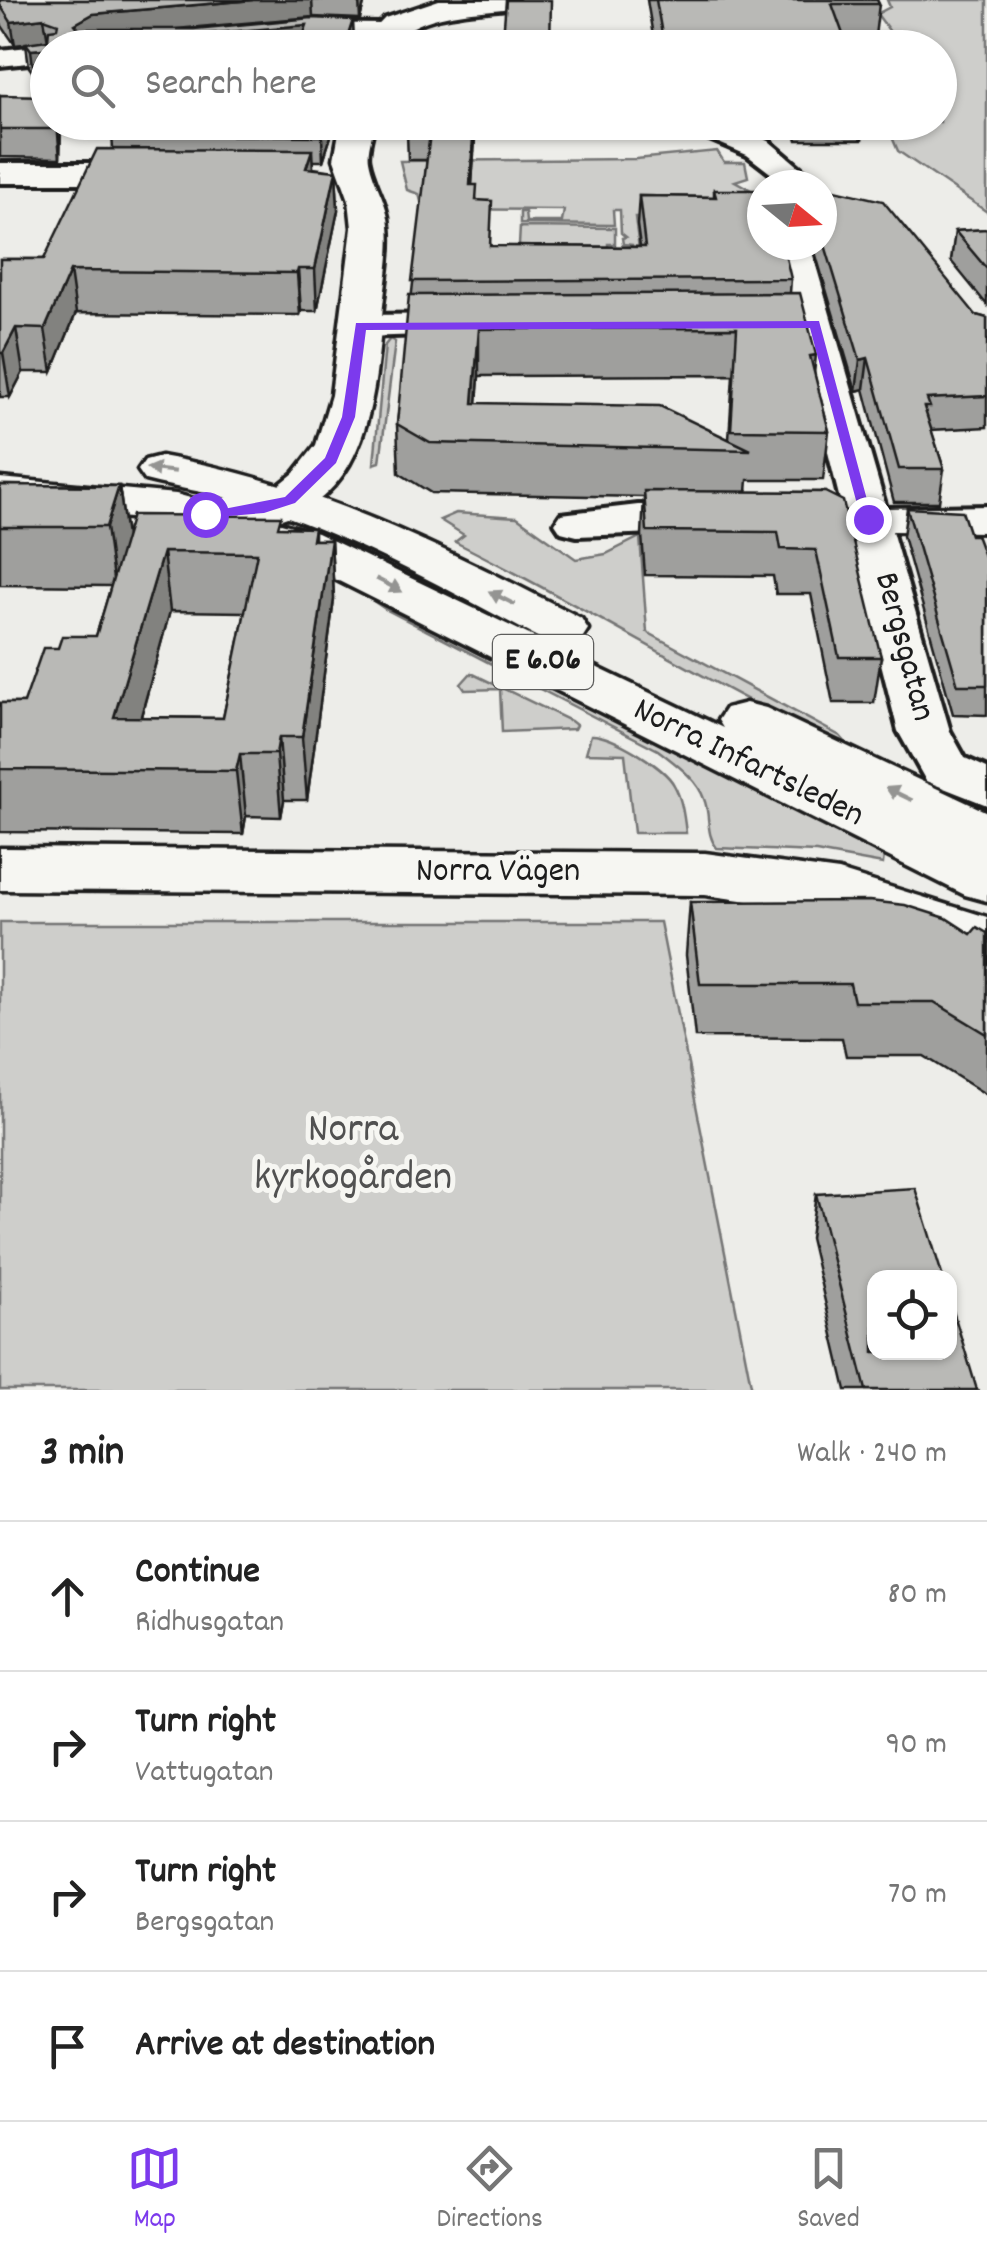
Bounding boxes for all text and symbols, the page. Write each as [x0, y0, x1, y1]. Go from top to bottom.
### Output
search box [30, 30, 957, 140]
icon: search [65, 58, 120, 113]
text: Search here [145, 58, 317, 113]
north arrow [747, 170, 837, 260]
one-way arrow [145, 462, 176, 478]
route start [183, 492, 229, 538]
route end [846, 497, 892, 543]
street label: Bergsgatan [859, 567, 947, 727]
one-way arrow [374, 576, 403, 593]
one-way arrow [488, 590, 517, 607]
road number: E 6.06 [493, 635, 593, 689]
street label: Norra Infartsleden [624, 686, 872, 842]
one-way arrow [884, 785, 913, 802]
street label: Norra Vägen [416, 848, 580, 898]
park label: Norra kyrkogården [254, 1102, 452, 1210]
map controls [867, 1270, 957, 1360]
button: locate [867, 1270, 957, 1360]
text: 3 min [40, 1425, 124, 1485]
text: Walk · 240 m [797, 1432, 947, 1478]
text: Continue [135, 1546, 260, 1601]
icon: ahead [40, 1569, 95, 1624]
text: 80 m [887, 1573, 947, 1619]
text: Ridhusgatan [135, 1601, 284, 1647]
text: Turn right [135, 1696, 276, 1751]
icon: right [40, 1719, 95, 1774]
text: 90 m [886, 1723, 947, 1769]
text: Vattugatan [135, 1751, 273, 1797]
text: Turn right [135, 1846, 276, 1901]
icon: right [40, 1869, 95, 1924]
text: 70 m [888, 1873, 947, 1919]
text: Bergsgatan [135, 1901, 274, 1947]
icon: arrive [40, 2019, 95, 2074]
text: Arrive at destination [135, 2019, 435, 2074]
tab: Map [127, 2141, 182, 2241]
tab: Directions [437, 2141, 543, 2241]
tab: Saved [797, 2141, 860, 2241]

